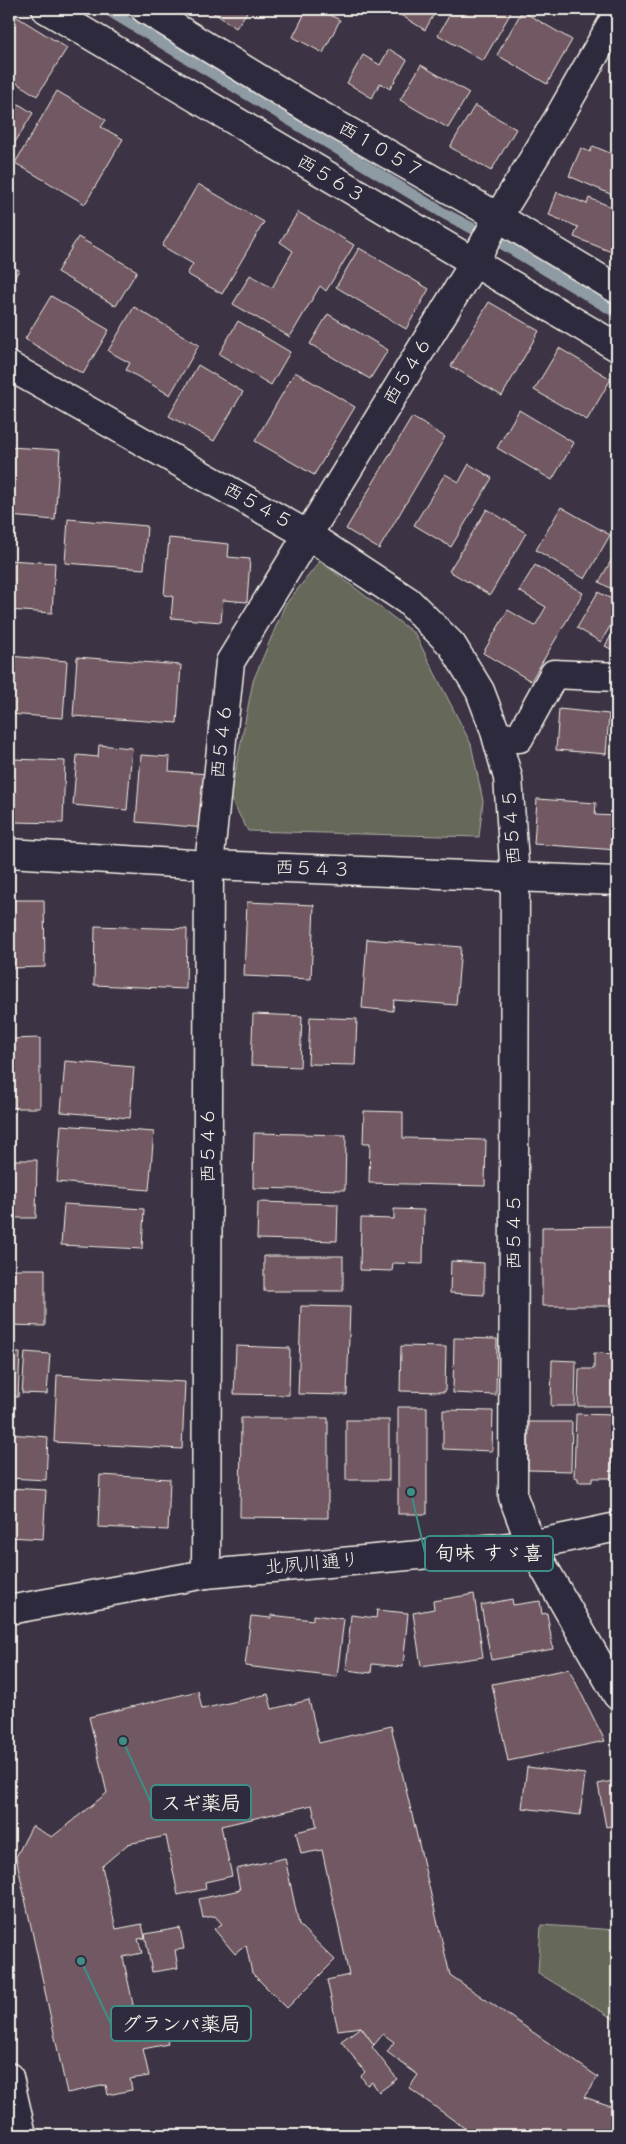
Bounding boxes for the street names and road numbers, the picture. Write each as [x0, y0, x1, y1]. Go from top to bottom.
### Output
street label: 西１０５７ [333, 115, 429, 185]
street label: 西５６３ [291, 148, 371, 210]
street label: 西５４６ [377, 331, 439, 411]
street label: 西５４５ [218, 476, 298, 536]
street label: 西５４６ [205, 702, 239, 780]
street label: 西５４５ [496, 788, 528, 866]
street label: 西５４３ [275, 854, 351, 884]
street label: 西５４６ [195, 1107, 222, 1183]
street label: 西５４５ [501, 1194, 528, 1270]
street label: 北夙川通り [263, 1546, 361, 1582]

